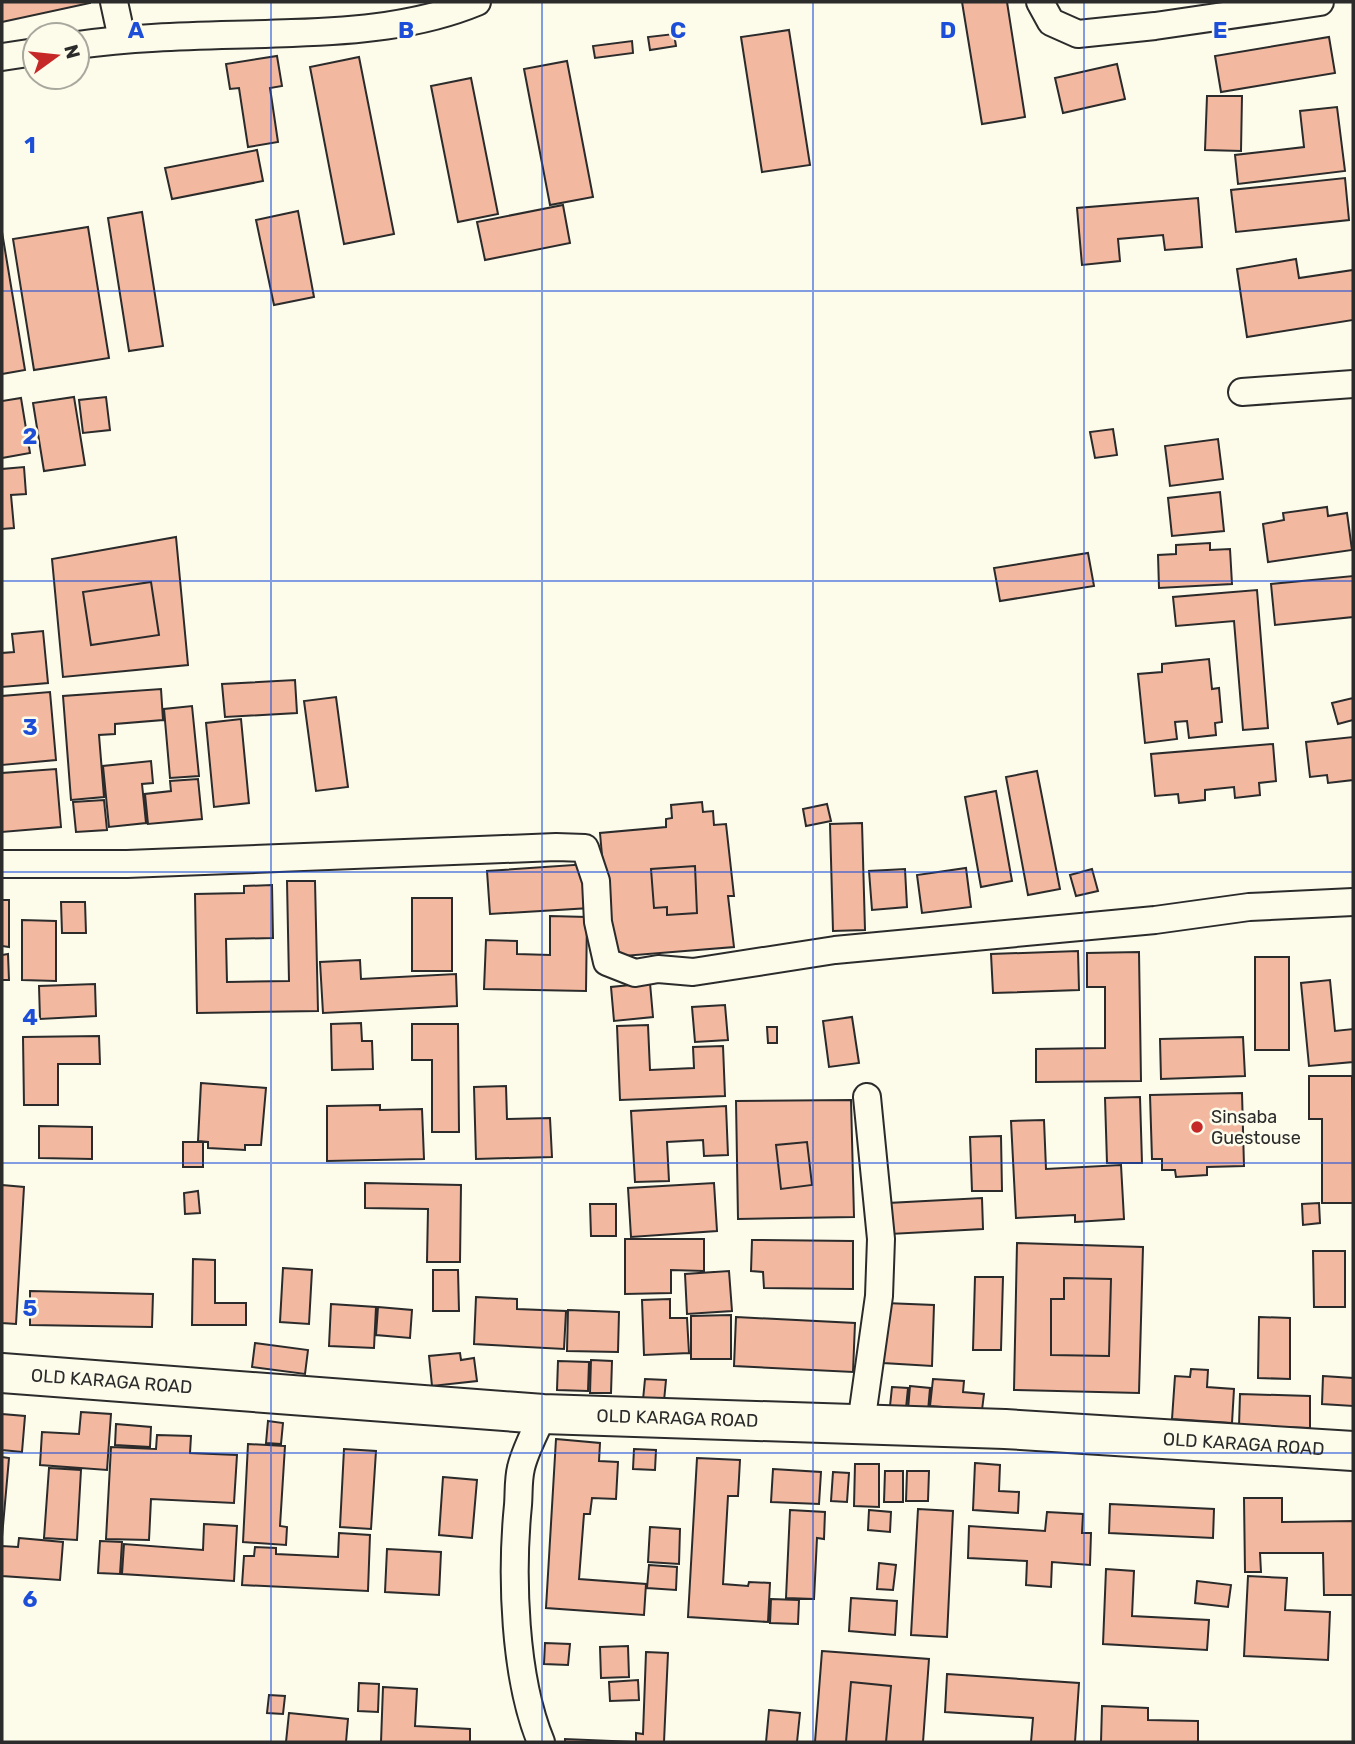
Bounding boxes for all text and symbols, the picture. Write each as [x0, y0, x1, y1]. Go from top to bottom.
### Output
text: A [128, 16, 145, 44]
text: B [398, 16, 414, 44]
text: C [670, 16, 686, 44]
text: D [940, 16, 956, 44]
text: E [1213, 16, 1227, 44]
north arrow [21, 21, 91, 91]
text: N [59, 42, 85, 61]
text: 1 [24, 131, 36, 159]
text: 2 [23, 422, 37, 450]
text: 3 [22, 713, 38, 741]
text: 4 [22, 1003, 38, 1031]
place label: Sinsaba Guestouse [1211, 1106, 1301, 1149]
marker: Sinsaba Guestouse [1189, 1119, 1205, 1135]
text: 5 [23, 1294, 38, 1322]
street label: OLD KARAGA ROAD [30, 1364, 193, 1398]
street label: OLD KARAGA ROAD [596, 1405, 759, 1432]
street label: OLD KARAGA ROAD [1162, 1428, 1325, 1460]
text: 6 [23, 1585, 38, 1613]

